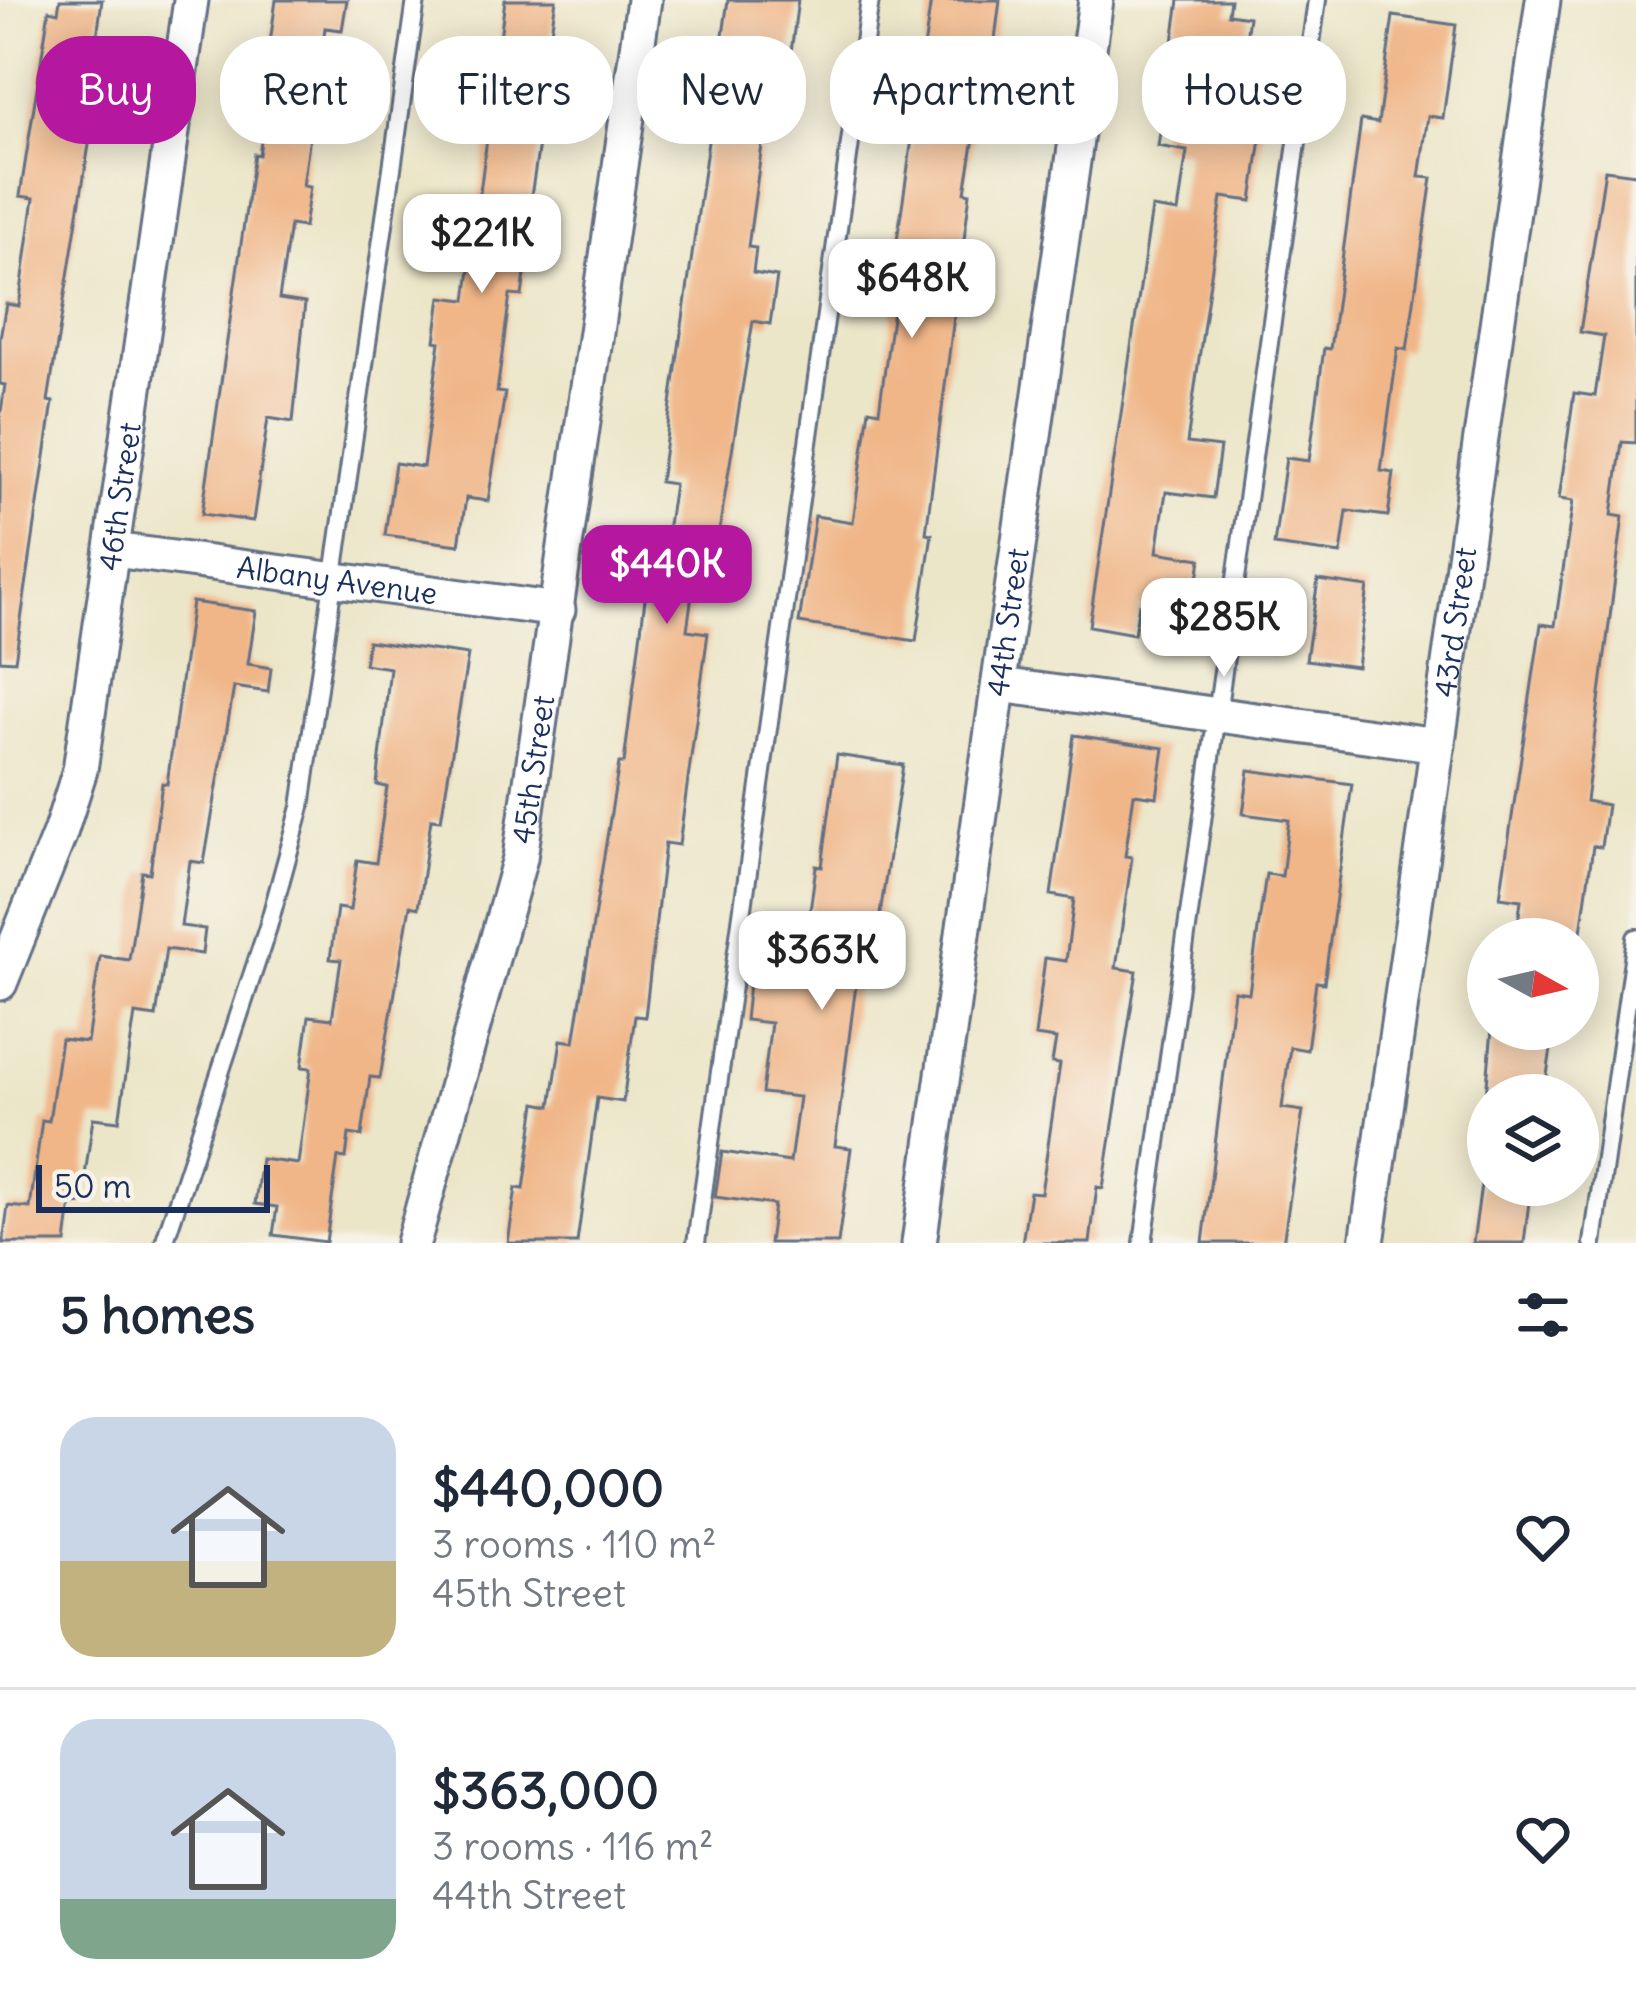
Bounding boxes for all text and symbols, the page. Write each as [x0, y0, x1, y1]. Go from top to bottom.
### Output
chip: Buy [36, 36, 196, 144]
chip: Rent [220, 36, 390, 144]
chip: Filters [414, 36, 613, 144]
chip: New [637, 36, 806, 144]
chip: Apartment [830, 36, 1118, 144]
chip: House [1142, 36, 1346, 144]
pin: $221K [398, 194, 566, 296]
text: $221K [430, 208, 534, 257]
pin: $648K [828, 239, 996, 341]
text: $648K [855, 253, 969, 302]
street label: 46th Street [90, 420, 149, 573]
pin: $440K [583, 525, 751, 627]
text: $440K [609, 539, 725, 588]
street label: 43rd Street [1425, 545, 1484, 700]
street label: 44th Street [978, 546, 1037, 699]
street label: Albany Avenue [234, 548, 439, 612]
pin: $285K [1140, 578, 1308, 680]
text: $285K [1168, 592, 1280, 641]
street label: 45th Street [503, 693, 562, 846]
pin: $363K [738, 911, 906, 1013]
north arrow [1467, 918, 1599, 1050]
map controls [1467, 918, 1599, 1206]
text: $363K [766, 925, 878, 974]
button: layers [1467, 1074, 1599, 1206]
scale bar [36, 1159, 270, 1212]
text: 50 m [54, 1165, 131, 1207]
icon: filters [1510, 1282, 1576, 1348]
text: 5 homes [60, 1283, 255, 1347]
text: $440,000 [432, 1456, 664, 1520]
icon: home [156, 1465, 300, 1609]
icon: heart [1510, 1504, 1576, 1570]
text: 3 rooms · 110 m² [432, 1520, 717, 1569]
text: 45th Street [432, 1569, 626, 1618]
text: $363,000 [432, 1758, 659, 1822]
icon: home [156, 1767, 300, 1911]
icon: heart [1510, 1806, 1576, 1872]
text: 3 rooms · 116 m² [432, 1822, 714, 1871]
text: 44th Street [432, 1871, 626, 1920]

